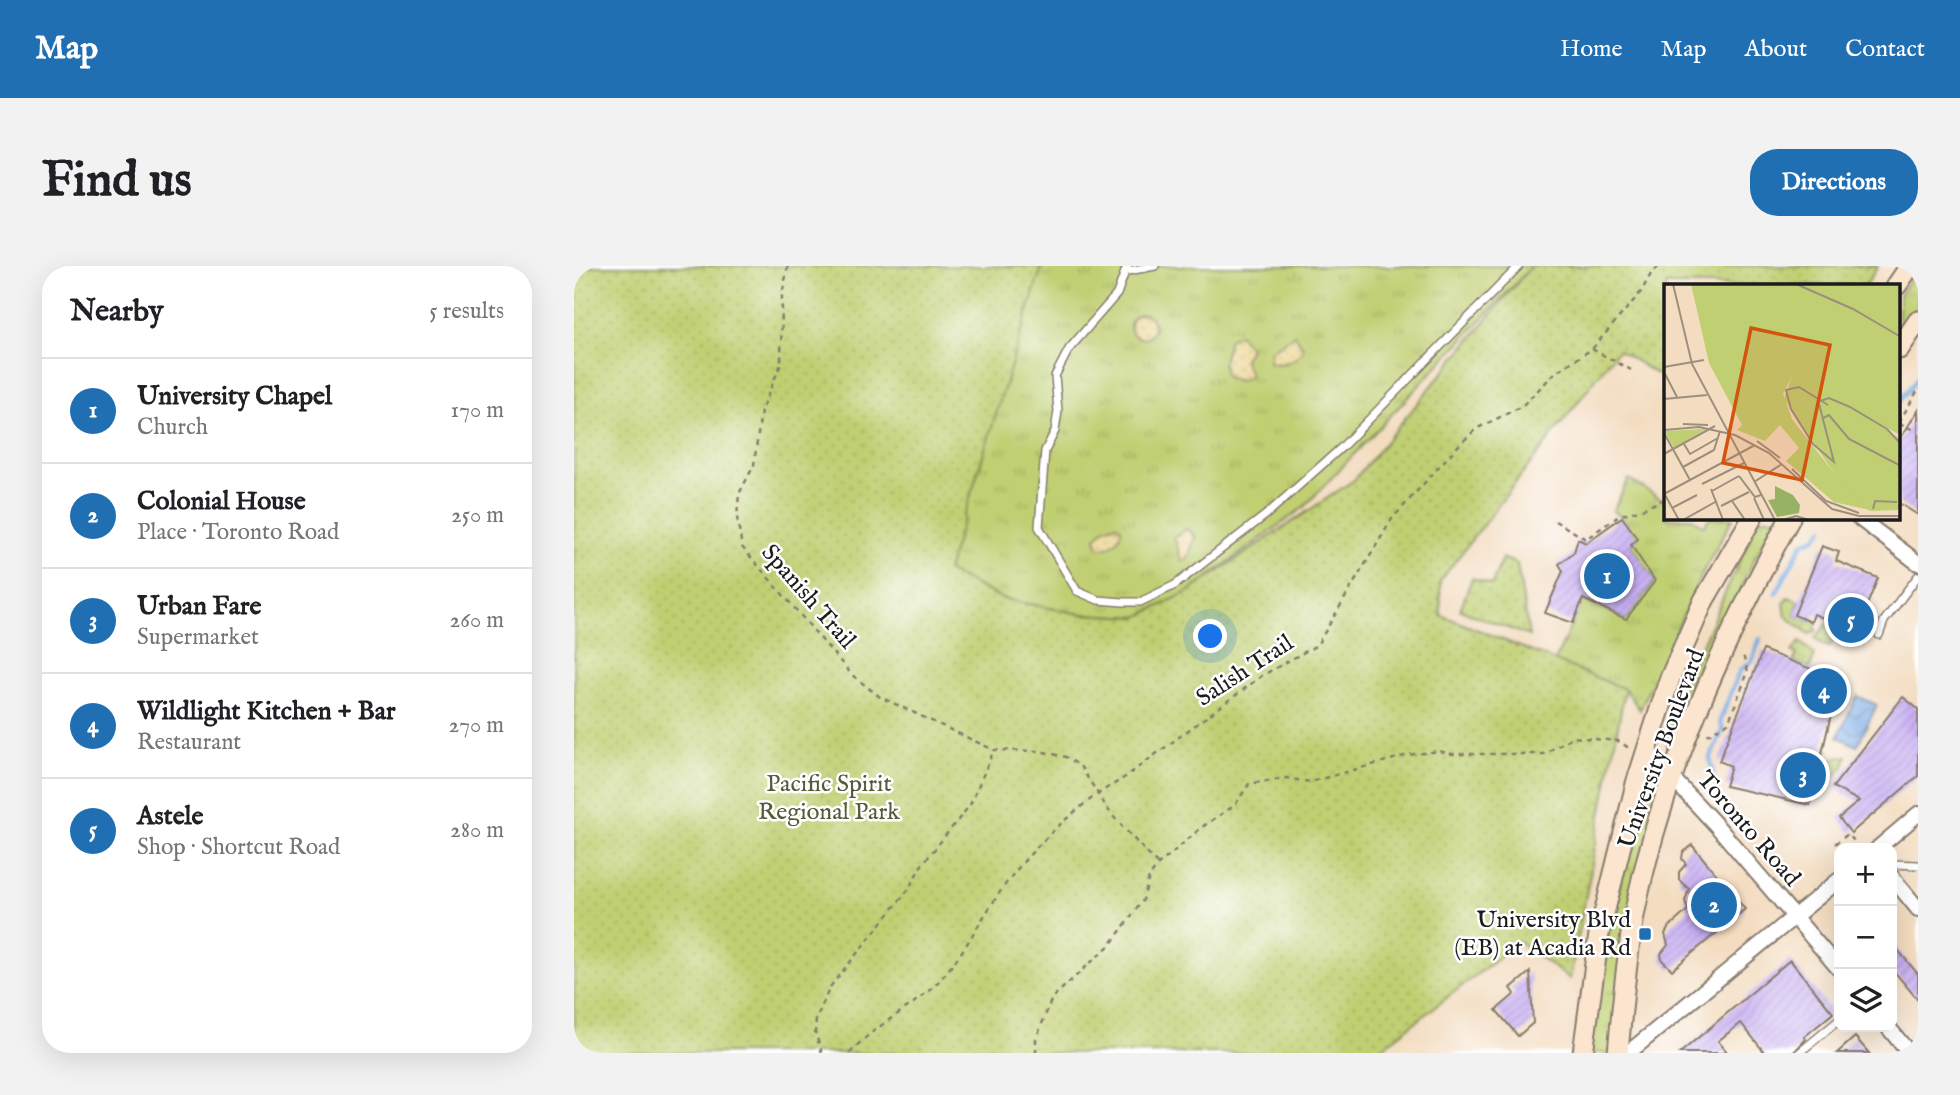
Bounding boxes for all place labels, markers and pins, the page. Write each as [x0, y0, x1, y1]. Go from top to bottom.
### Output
pin: 1 [1584, 550, 1630, 602]
pin: 5 [1828, 594, 1874, 646]
pin: 4 [1801, 665, 1847, 717]
pin: 3 [1780, 749, 1826, 801]
pin: 2 [1691, 879, 1737, 931]
place label: University Blvd (EB) at Acadia Rd [1454, 905, 1631, 964]
marker: University Blvd (EB) at Acadia Rd [1637, 926, 1653, 942]

